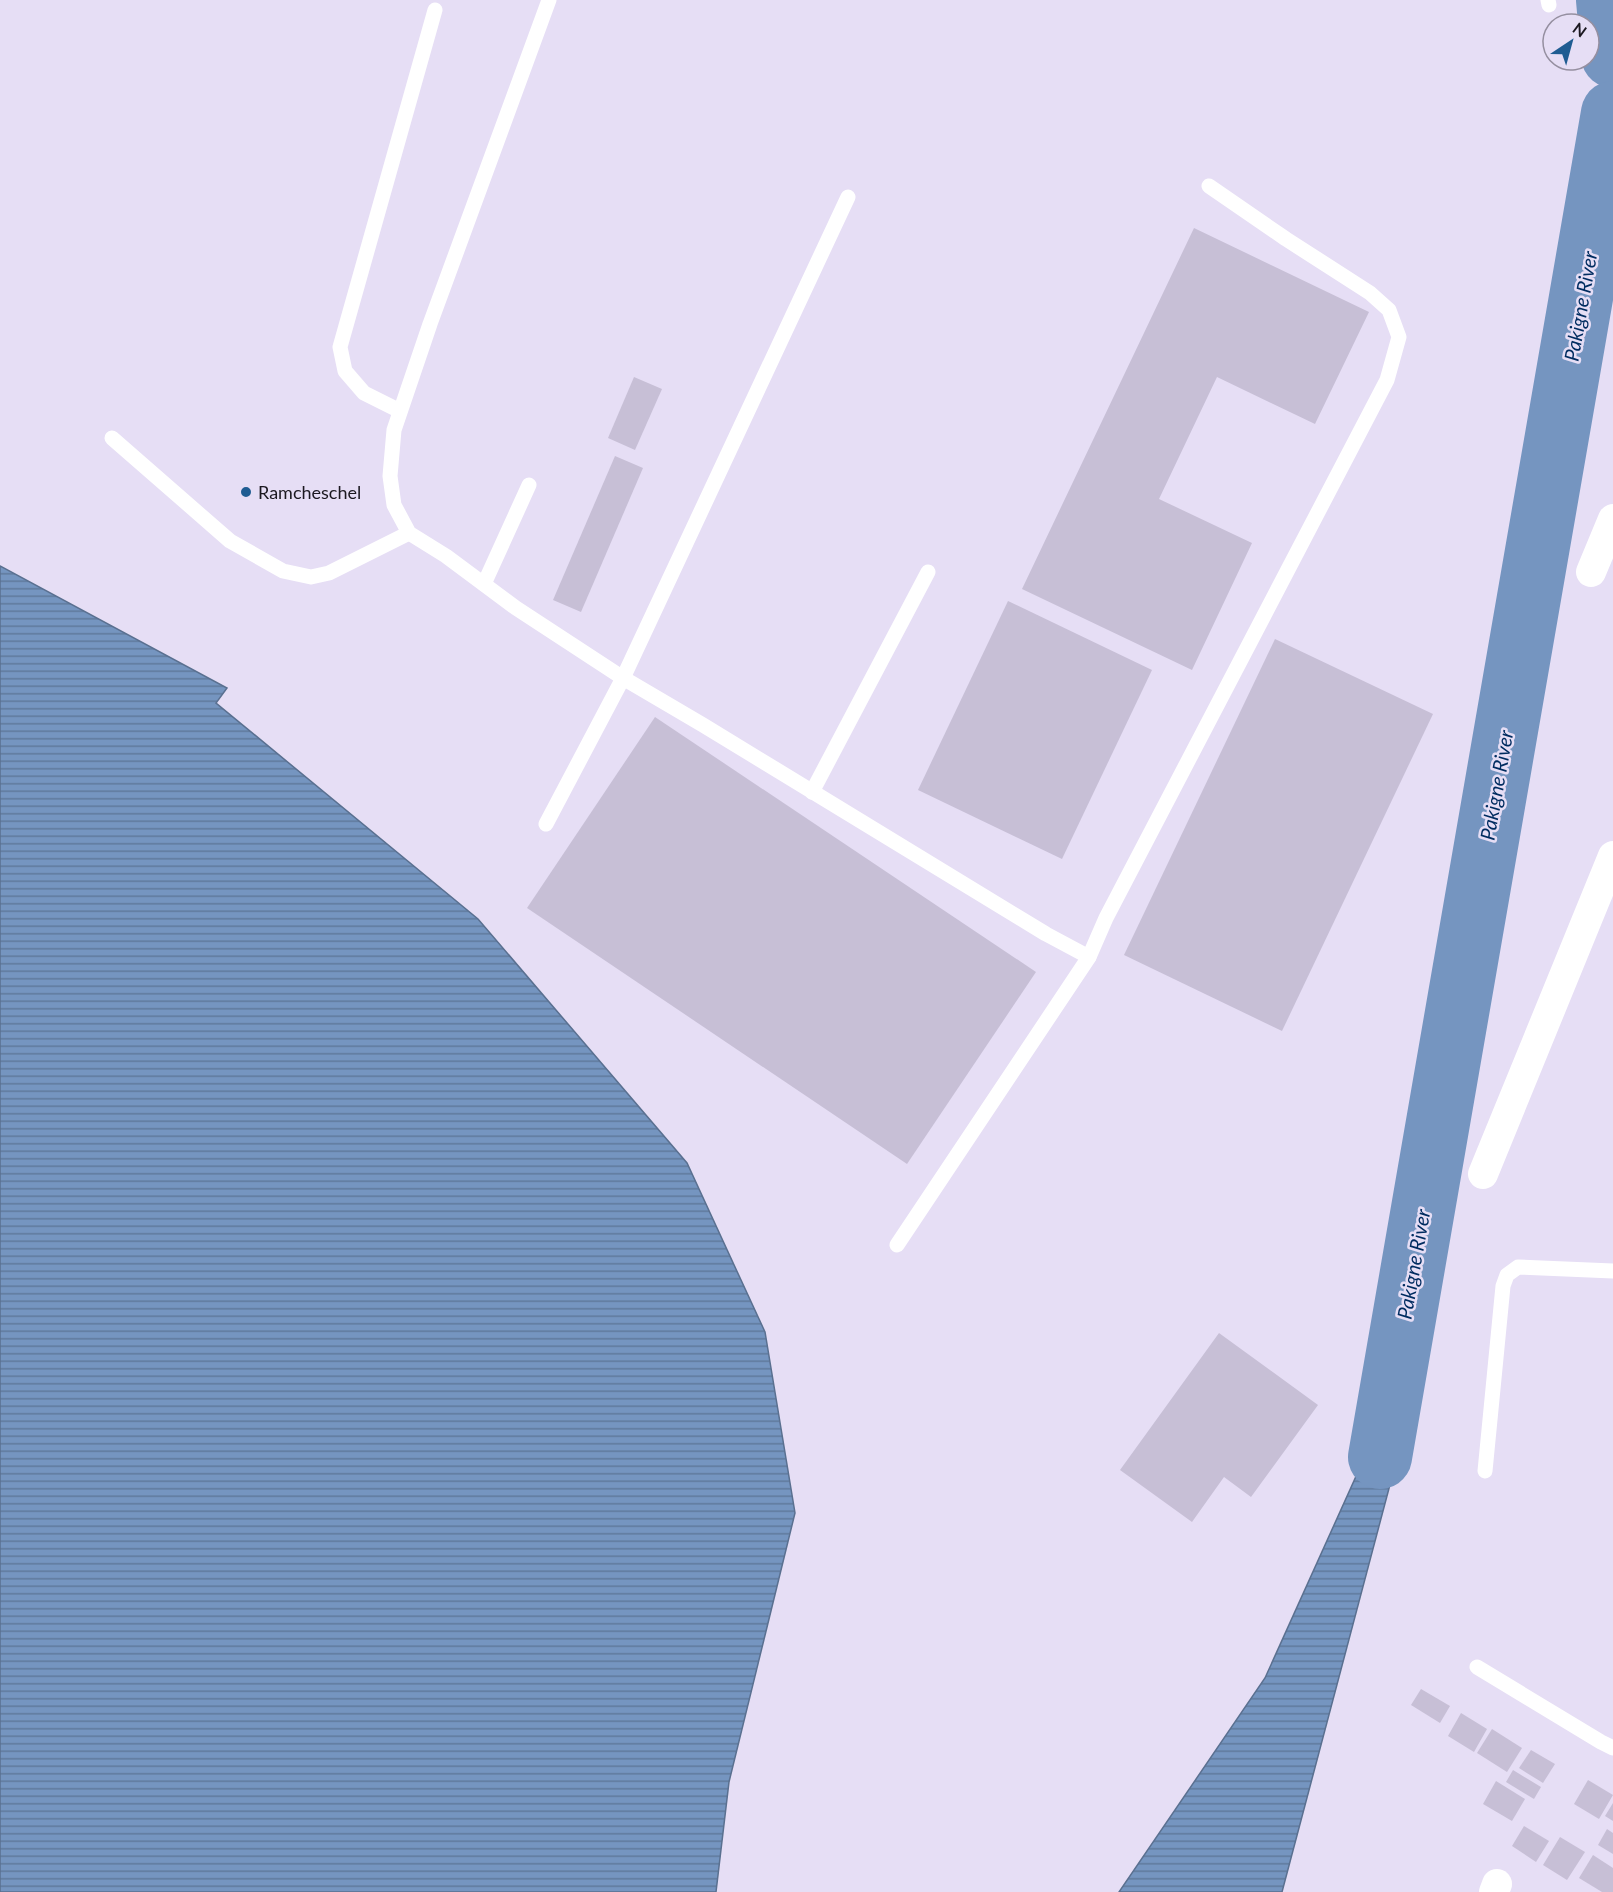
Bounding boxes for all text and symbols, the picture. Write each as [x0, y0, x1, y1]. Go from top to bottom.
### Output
north arrow [1541, 12, 1601, 72]
text: N [1570, 18, 1591, 41]
water label: Pakigne River [1559, 248, 1602, 363]
place label: Ramcheschel [258, 481, 361, 503]
marker: Ramcheschel [239, 485, 253, 499]
water label: Pakigne River [1475, 727, 1518, 842]
water label: Pakigne River [1392, 1206, 1435, 1321]

